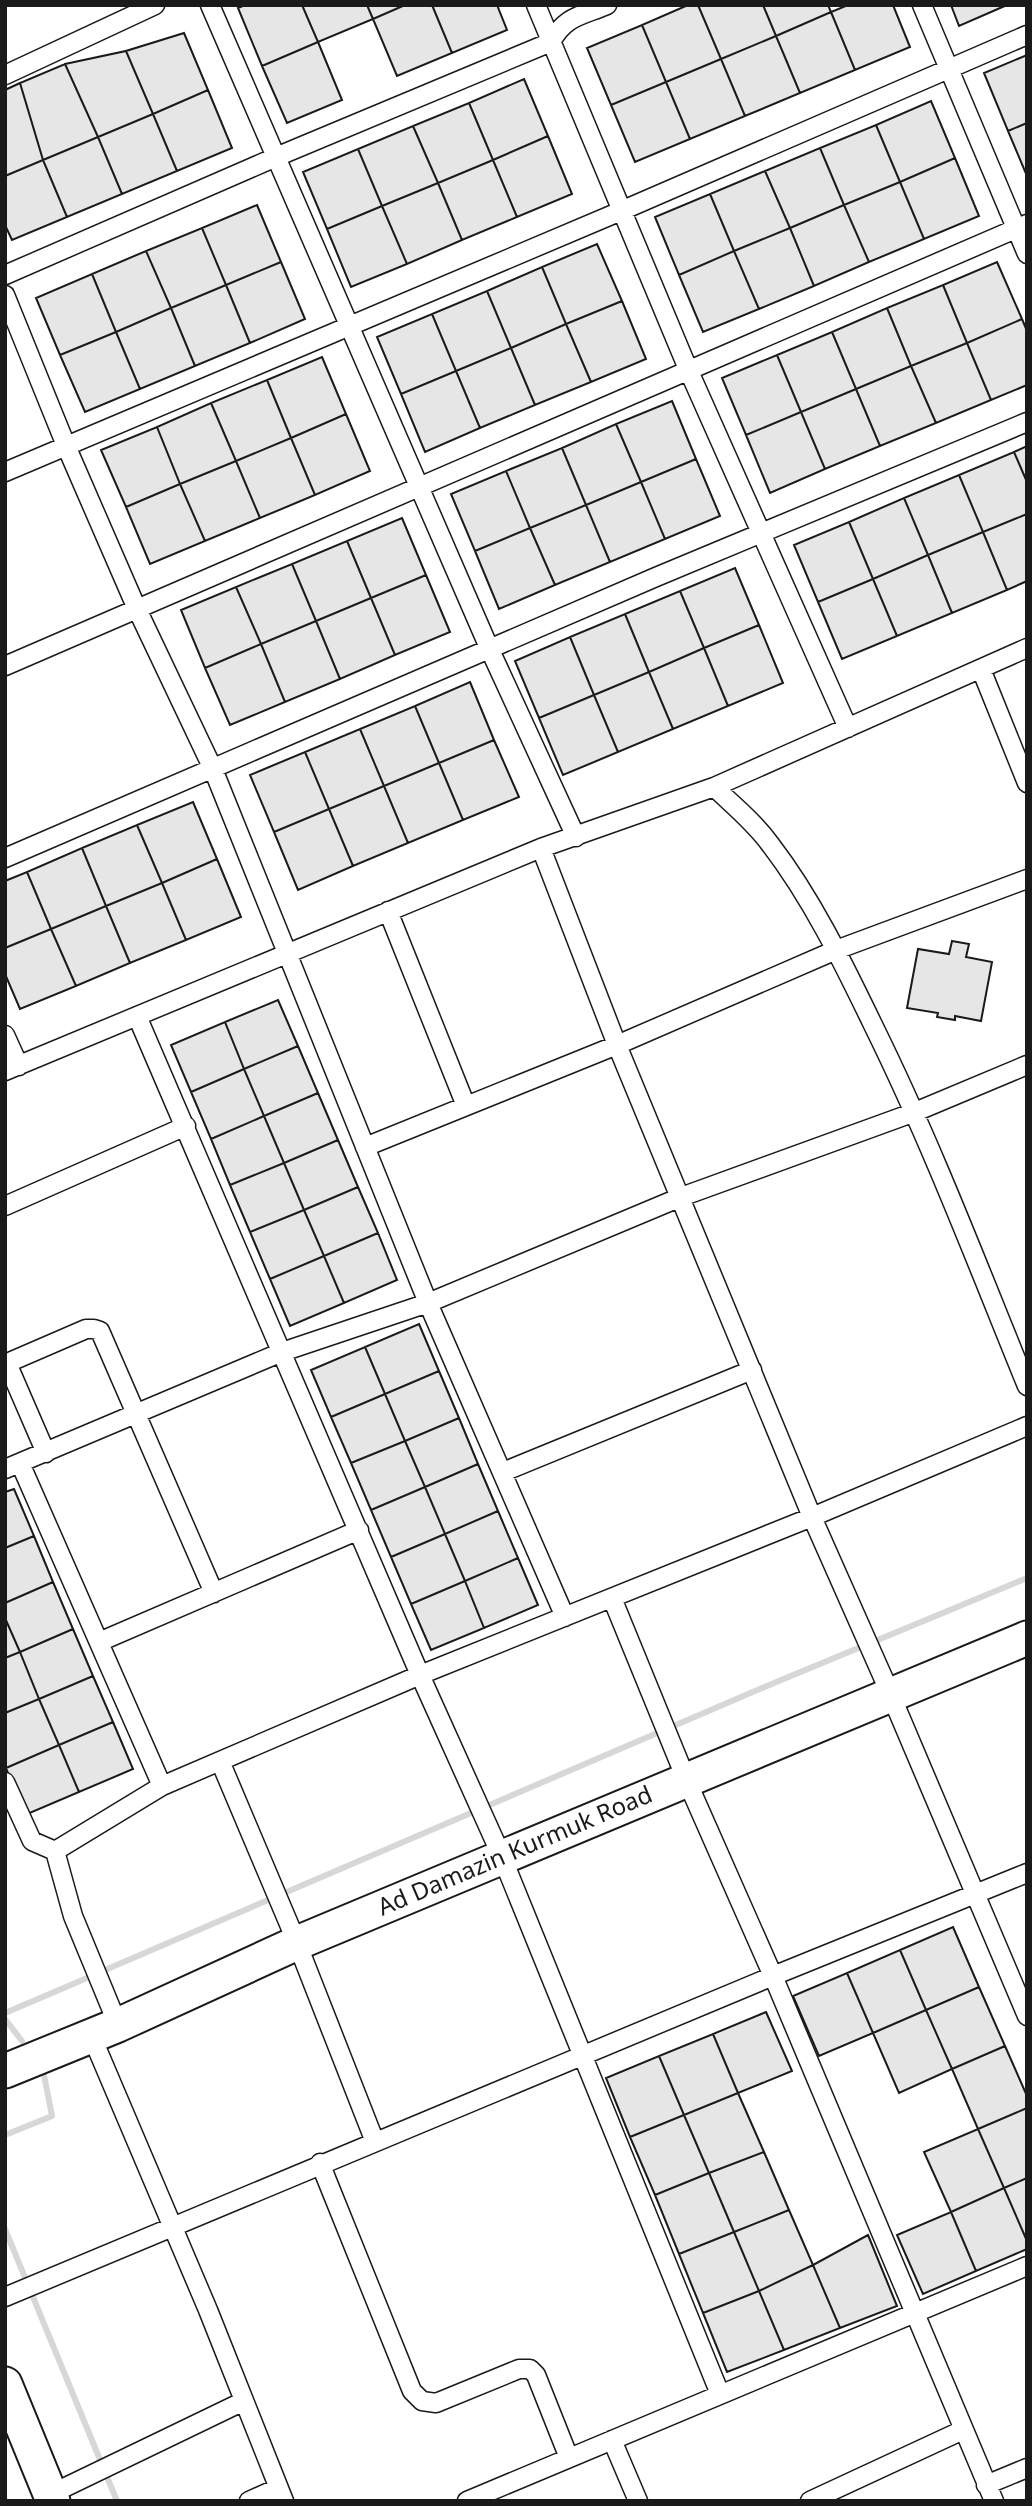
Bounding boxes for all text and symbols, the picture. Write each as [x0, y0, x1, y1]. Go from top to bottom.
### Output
street label: Ad Damazin Kurmuk Road [372, 1777, 657, 1923]

